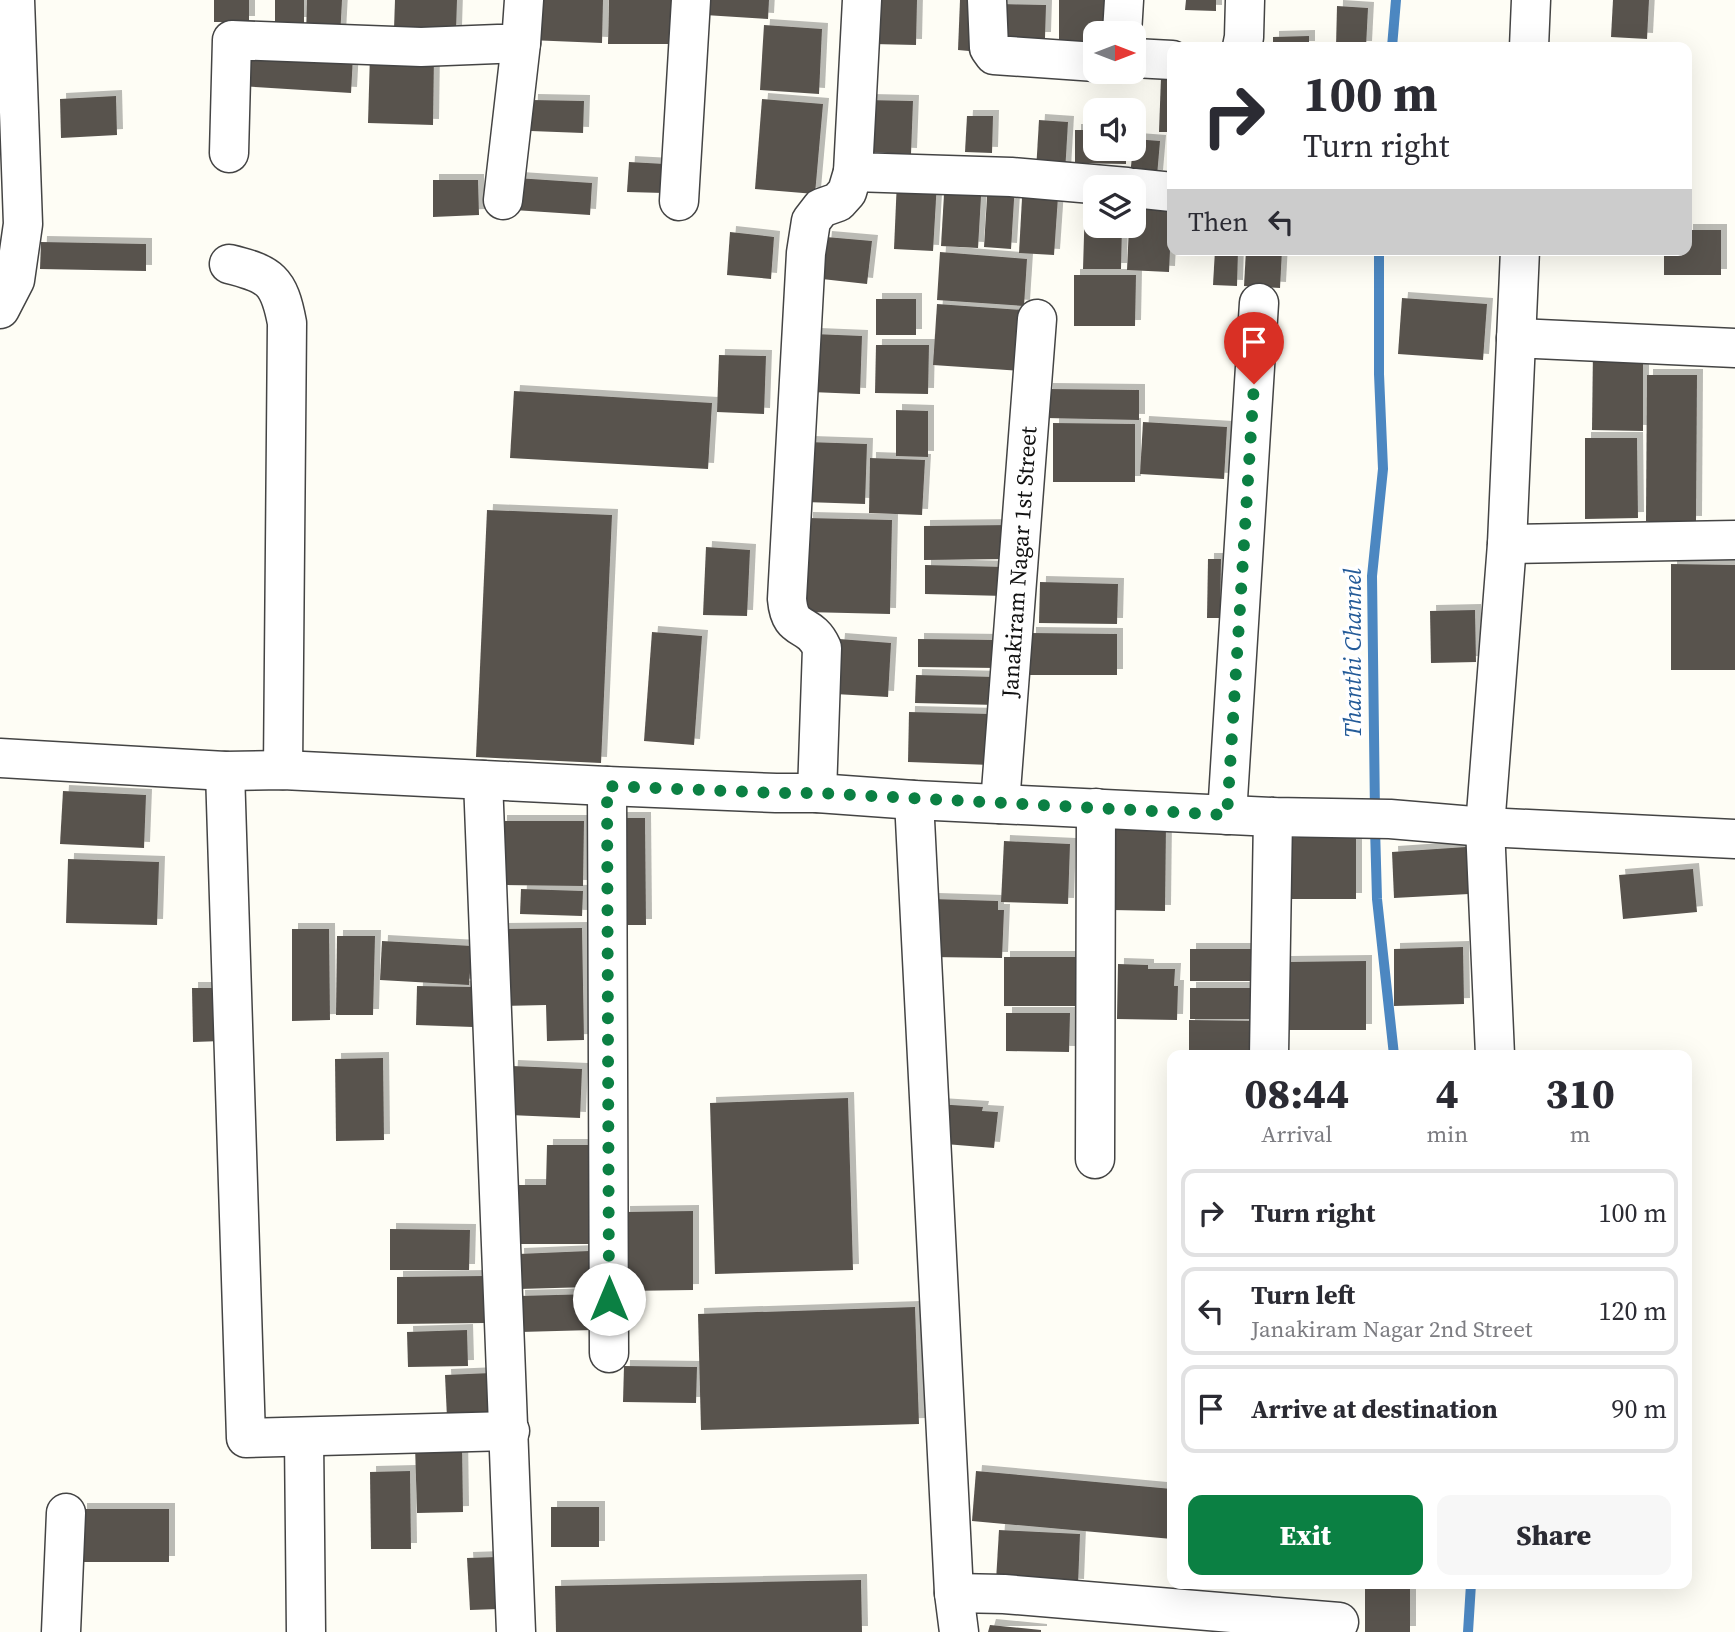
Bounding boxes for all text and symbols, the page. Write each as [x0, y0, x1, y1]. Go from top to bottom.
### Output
north arrow [1083, 21, 1146, 84]
map controls [1083, 21, 1146, 238]
text: 100 m [1303, 60, 1438, 127]
icon: right [1188, 70, 1279, 161]
button: sound [1083, 98, 1146, 161]
text: Turn right [1303, 124, 1449, 168]
button: layers [1083, 175, 1146, 238]
icon: left [1262, 203, 1300, 241]
text: Then [1188, 204, 1248, 240]
pin [1224, 312, 1284, 384]
icon: arrive [1235, 323, 1273, 361]
street label: Janakiram Nagar 1st Street [993, 425, 1044, 700]
water label: Thanthi Channel [1336, 568, 1369, 738]
text: 08:44 [1244, 1064, 1349, 1122]
text: 4 [1436, 1064, 1459, 1122]
text: 310 [1545, 1064, 1615, 1122]
text: Arrival [1261, 1118, 1332, 1150]
text: min [1427, 1118, 1468, 1150]
text: m [1570, 1118, 1590, 1150]
icon: right [1192, 1194, 1230, 1232]
text: Turn right [1251, 1195, 1375, 1231]
text: 100 m [1599, 1195, 1667, 1231]
position arrow [572, 1262, 646, 1336]
text: Turn left [1251, 1277, 1355, 1313]
icon: left [1192, 1292, 1230, 1330]
text: 120 m [1599, 1293, 1667, 1329]
text: Janakiram Nagar 2nd Street [1251, 1313, 1532, 1345]
icon: arrive [1192, 1390, 1230, 1428]
text: Arrive at destination [1251, 1391, 1498, 1427]
text: 90 m [1612, 1391, 1667, 1427]
button: Exit [1188, 1495, 1423, 1575]
button: Share [1437, 1495, 1671, 1575]

